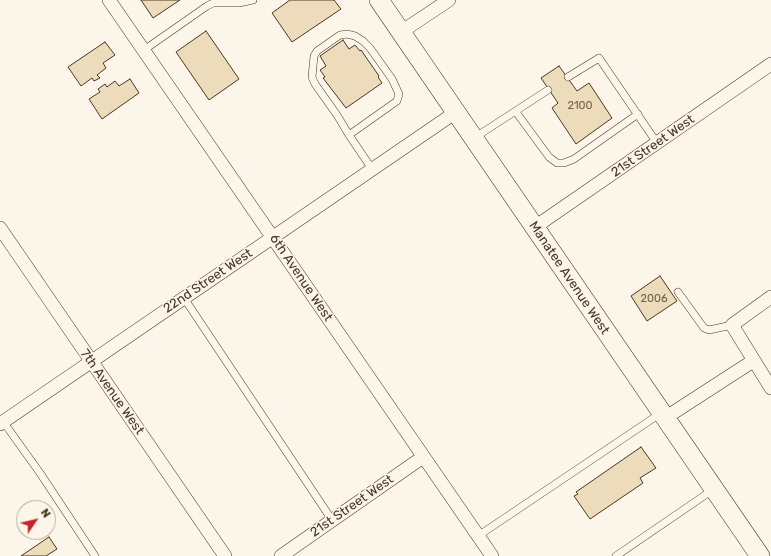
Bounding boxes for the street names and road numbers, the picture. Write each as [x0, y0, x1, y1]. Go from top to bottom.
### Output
street label: 21st Street West [608, 112, 698, 180]
street label: Manatee Avenue West [525, 218, 613, 338]
street label: 6th Avenue West [266, 231, 336, 325]
street label: 22nd Street West [161, 245, 255, 317]
street label: 7th Avenue West [77, 346, 147, 438]
street label: 21st Street West [307, 472, 397, 540]

